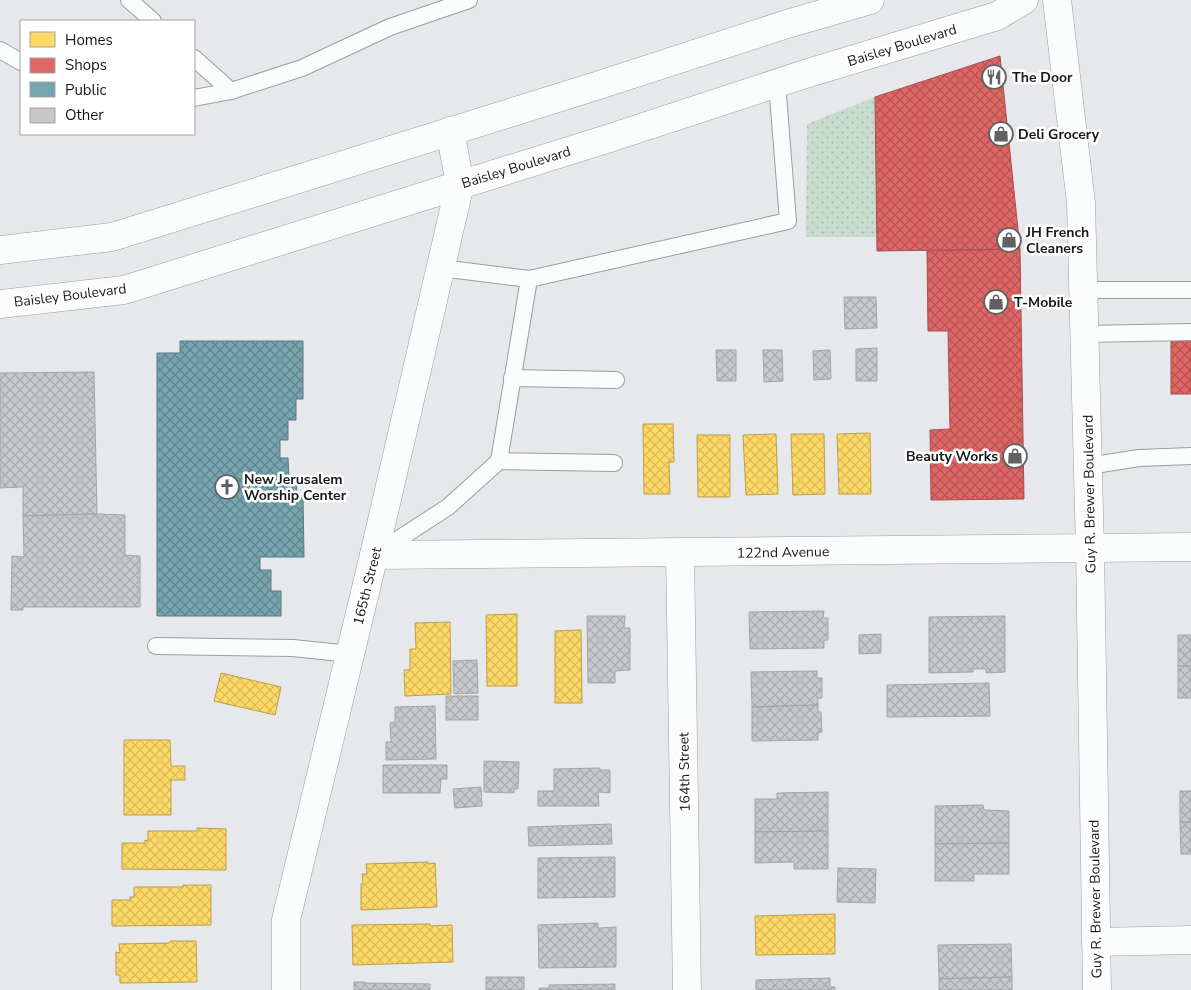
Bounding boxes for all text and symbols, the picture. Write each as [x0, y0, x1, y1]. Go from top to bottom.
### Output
legend [20, 20, 195, 135]
street label: Baisley Boulevard [845, 20, 959, 71]
text: Homes [65, 30, 113, 50]
text: Shops [65, 55, 107, 75]
restaurant icon: The Door [981, 64, 1007, 90]
place label: The Door [1012, 68, 1073, 87]
text: Public [65, 80, 106, 100]
text: Other [65, 105, 104, 125]
shop icon: Deli Grocery [988, 121, 1014, 147]
place label: Deli Grocery [1018, 125, 1100, 144]
street label: Baisley Boulevard [459, 142, 573, 193]
place label: JH French Cleaners [1025, 223, 1089, 258]
shop icon: JH French Cleaners [996, 227, 1022, 253]
street label: Baisley Boulevard [13, 279, 127, 312]
shop icon: T-Mobile [983, 289, 1009, 315]
place label: T-Mobile [1014, 293, 1073, 312]
street label: Guy R. Brewer Boulevard [1079, 415, 1100, 573]
shop icon: Beauty Works [1002, 443, 1028, 469]
place label: Beauty Works [906, 447, 998, 466]
place label: New Jerusalem Worship Center [244, 470, 347, 505]
church icon: New Jerusalem Worship Center [214, 474, 240, 500]
street label: 122nd Avenue [737, 542, 829, 563]
street label: 165th Street [349, 545, 386, 627]
street label: 164th Street [674, 732, 695, 812]
street label: Guy R. Brewer Boulevard [1085, 820, 1106, 978]

